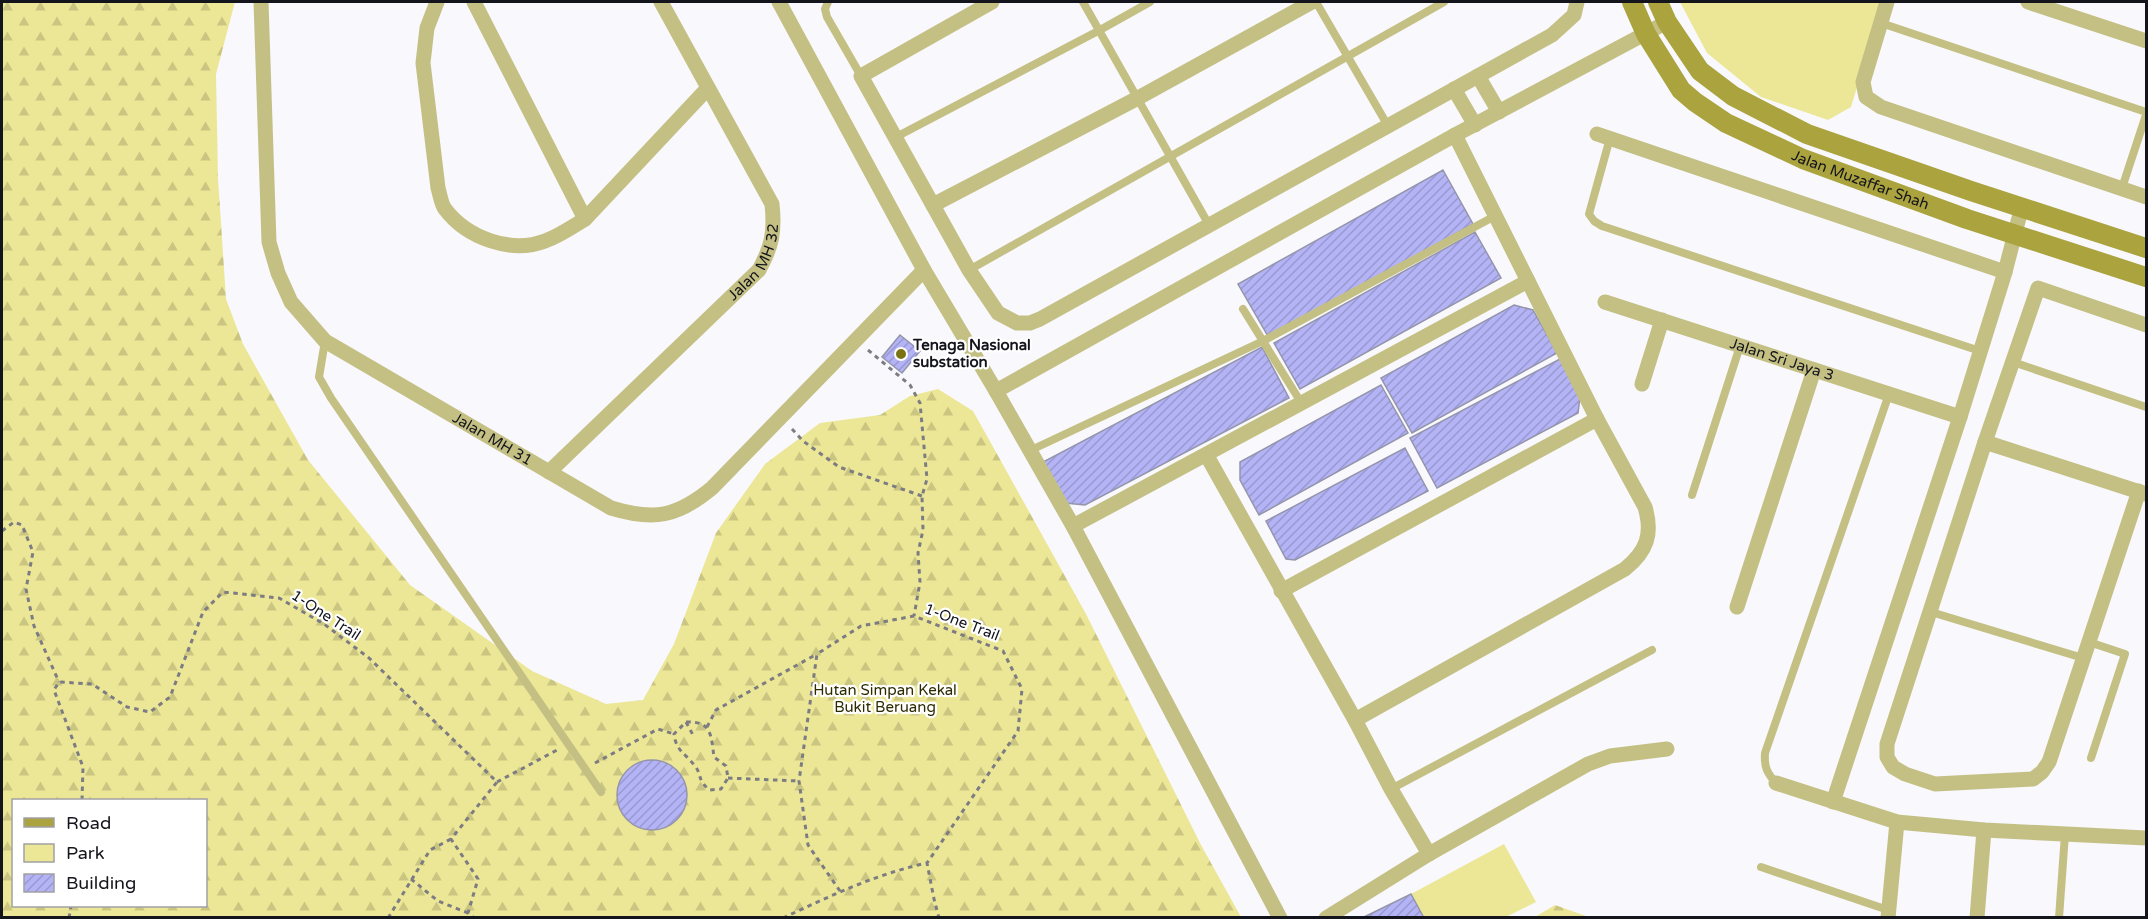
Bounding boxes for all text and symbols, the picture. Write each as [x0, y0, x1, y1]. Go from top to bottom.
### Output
street label: Jalan Muzaffar Shah [1789, 146, 1932, 213]
street label: Jalan MH 32 [724, 223, 782, 304]
street label: Jalan Sri Jaya 3 [1728, 334, 1836, 385]
place label: Tenaga Nasional substation [912, 336, 1031, 371]
marker: Tenaga Nasional substation [894, 347, 908, 361]
street label: Jalan MH 31 [450, 409, 536, 469]
street label: 1-One Trail [288, 586, 364, 644]
street label: 1-One Trail [922, 599, 1002, 645]
park label: Hutan Simpan Kekal Bukit Beruang [813, 681, 957, 716]
legend [12, 799, 207, 907]
text: Road [66, 812, 111, 834]
text: Park [66, 842, 105, 864]
text: Building [66, 872, 136, 894]

